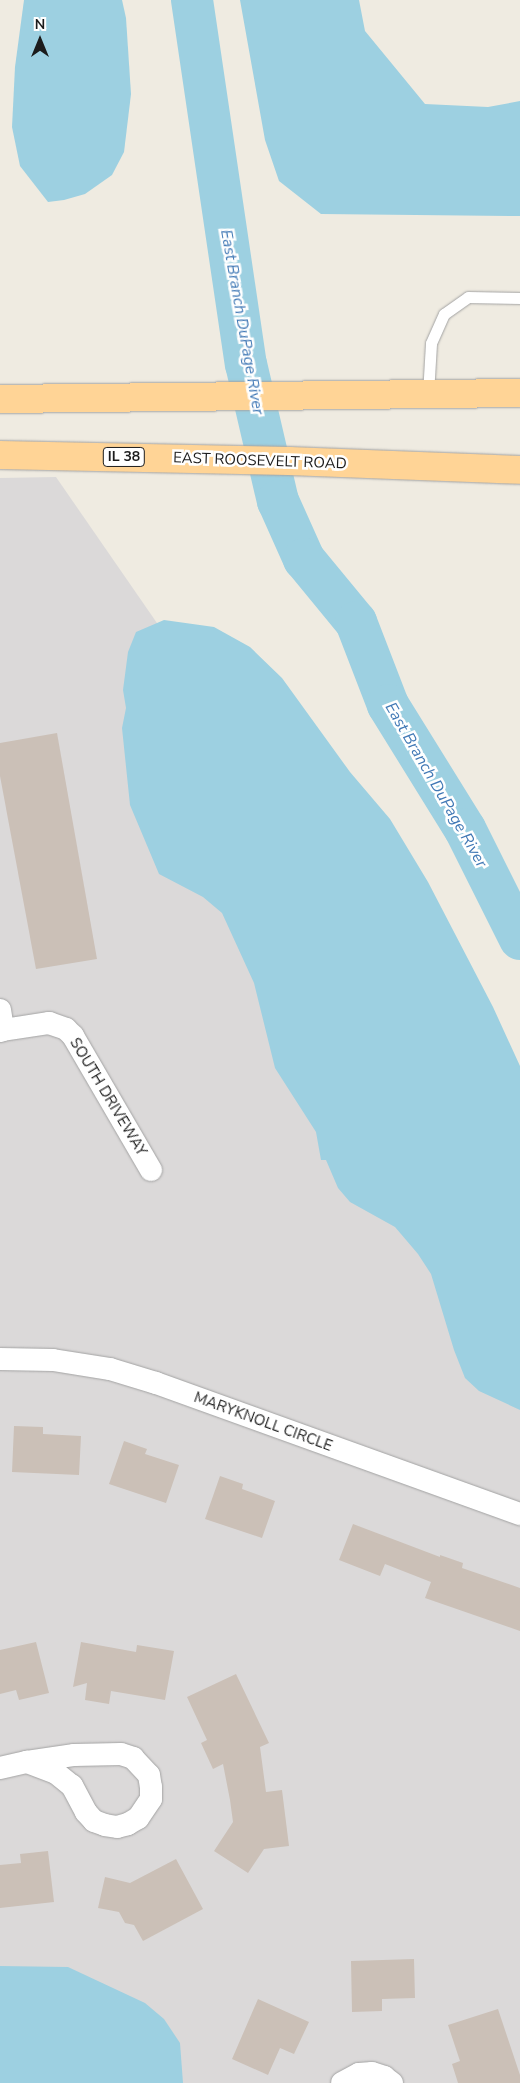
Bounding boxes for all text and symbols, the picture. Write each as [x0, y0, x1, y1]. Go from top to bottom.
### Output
north arrow [15, 15, 65, 65]
text: N [35, 15, 45, 34]
water label: East Branch DuPage River [216, 228, 268, 416]
road number: IL 38 [103, 446, 145, 468]
street label: EAST ROOSEVELT ROAD [173, 449, 347, 473]
water label: East Branch DuPage River [381, 699, 491, 871]
street label: SOUTH DRIVEWAY [66, 1035, 150, 1159]
street label: MARYKNOLL CIRCLE [191, 1389, 335, 1455]

